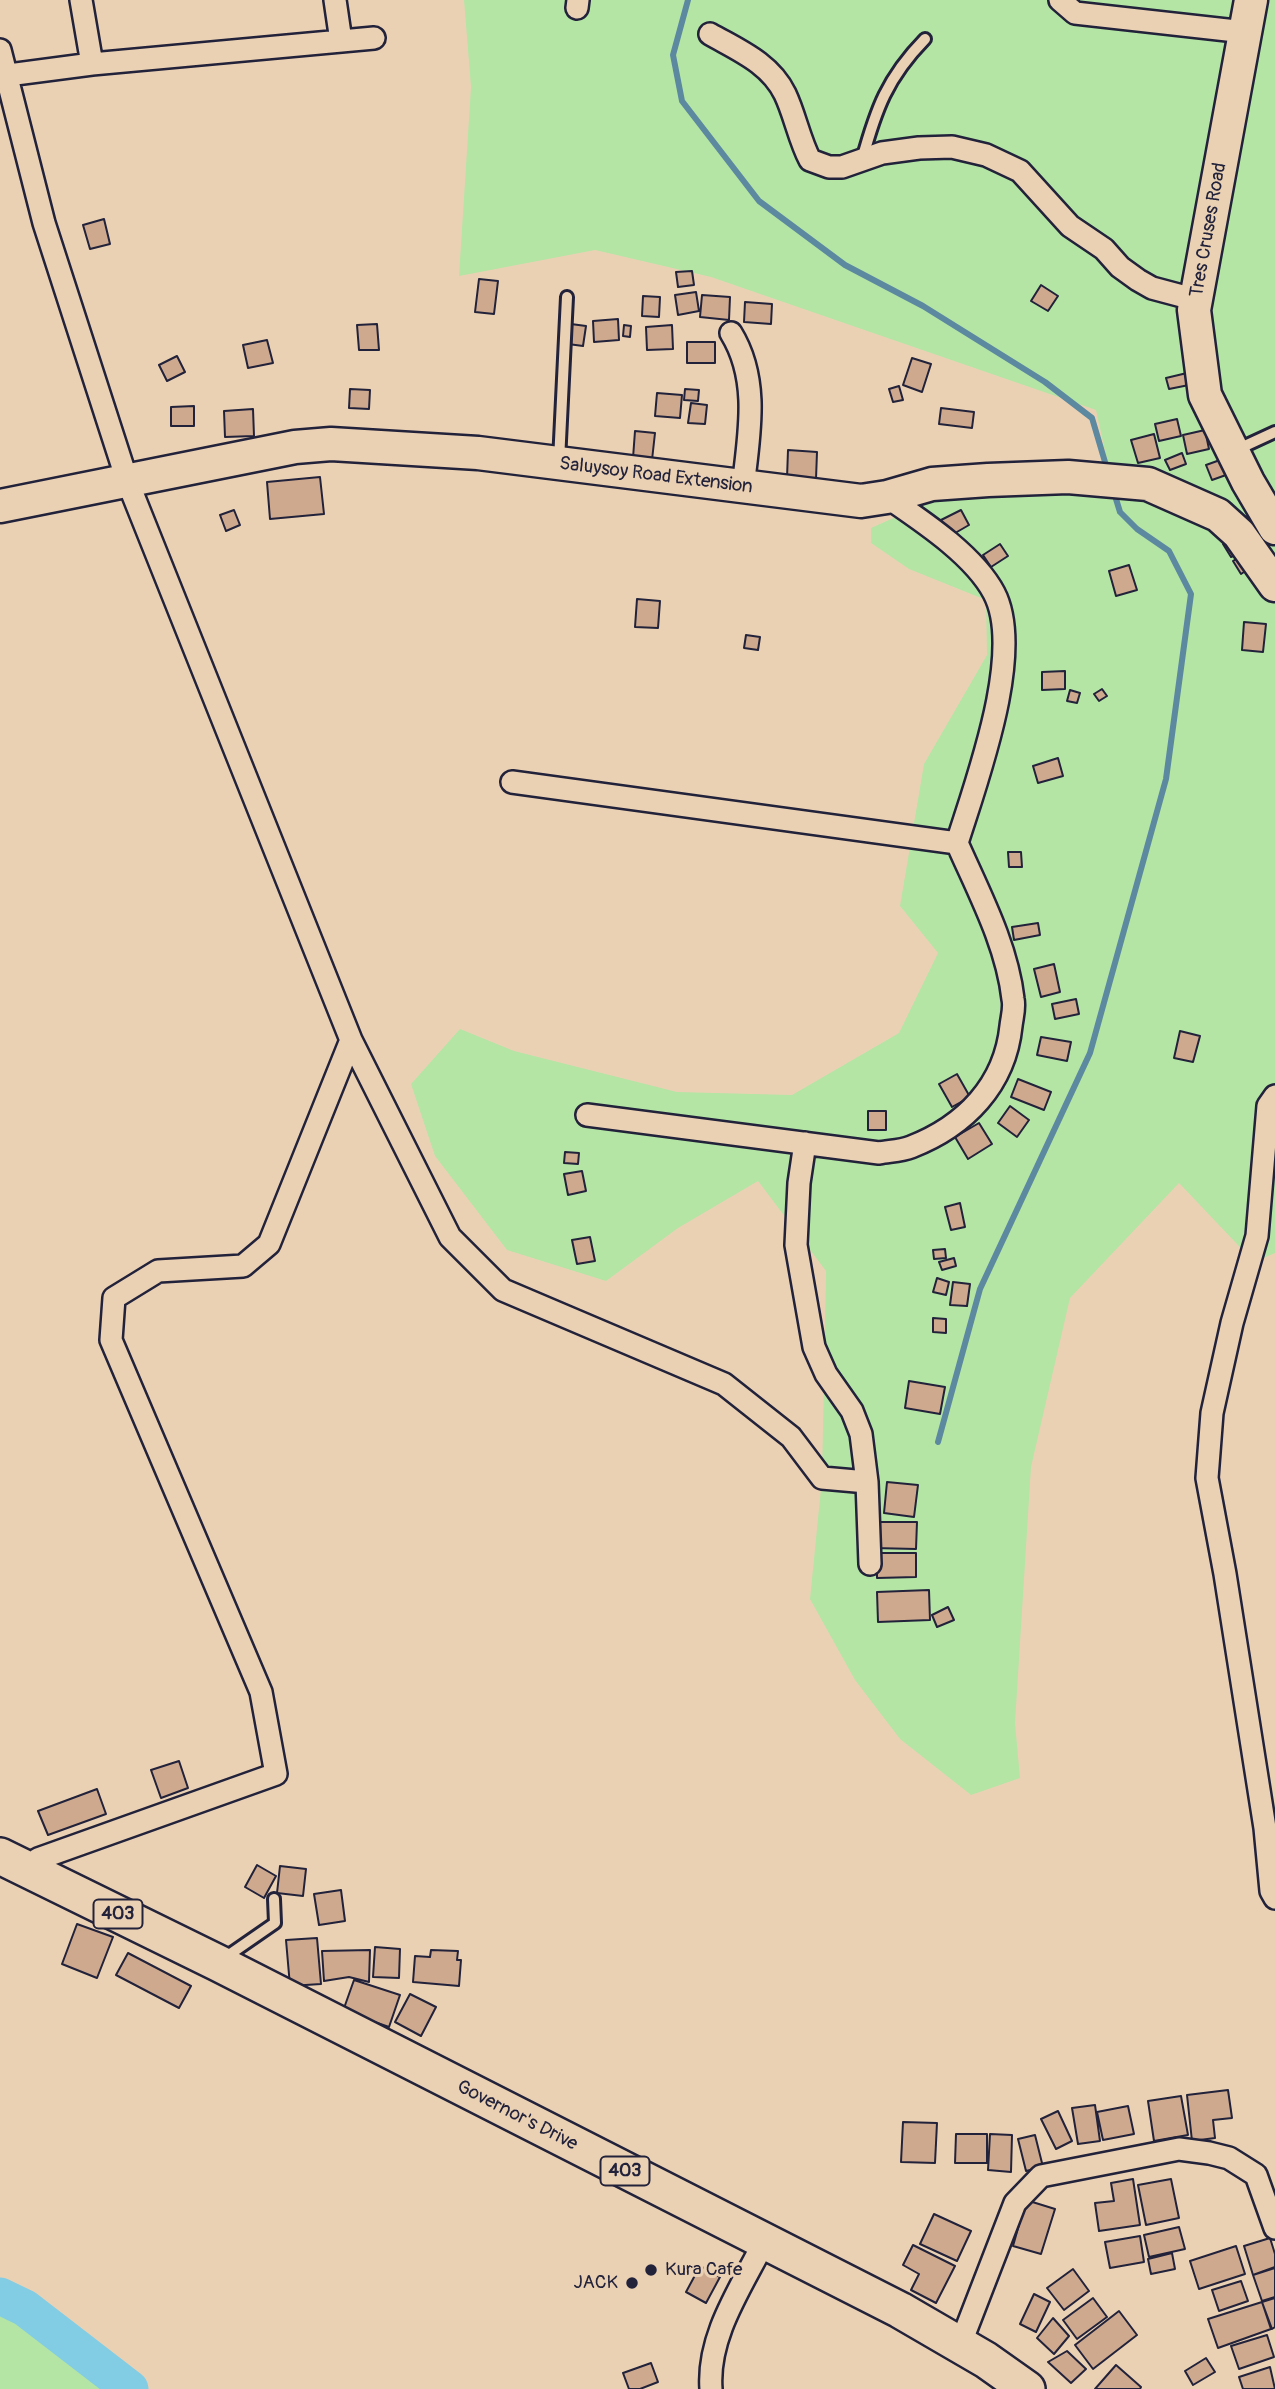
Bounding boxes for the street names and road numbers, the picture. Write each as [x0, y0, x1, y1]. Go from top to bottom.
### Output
street label: Tres Cruses Road [1186, 161, 1232, 299]
street label: Saluysoy Road Extension [558, 453, 754, 499]
road number: 403 [94, 1900, 142, 1928]
street label: Governor's Drive [453, 2076, 581, 2156]
road number: 403 [600, 2157, 650, 2186]

